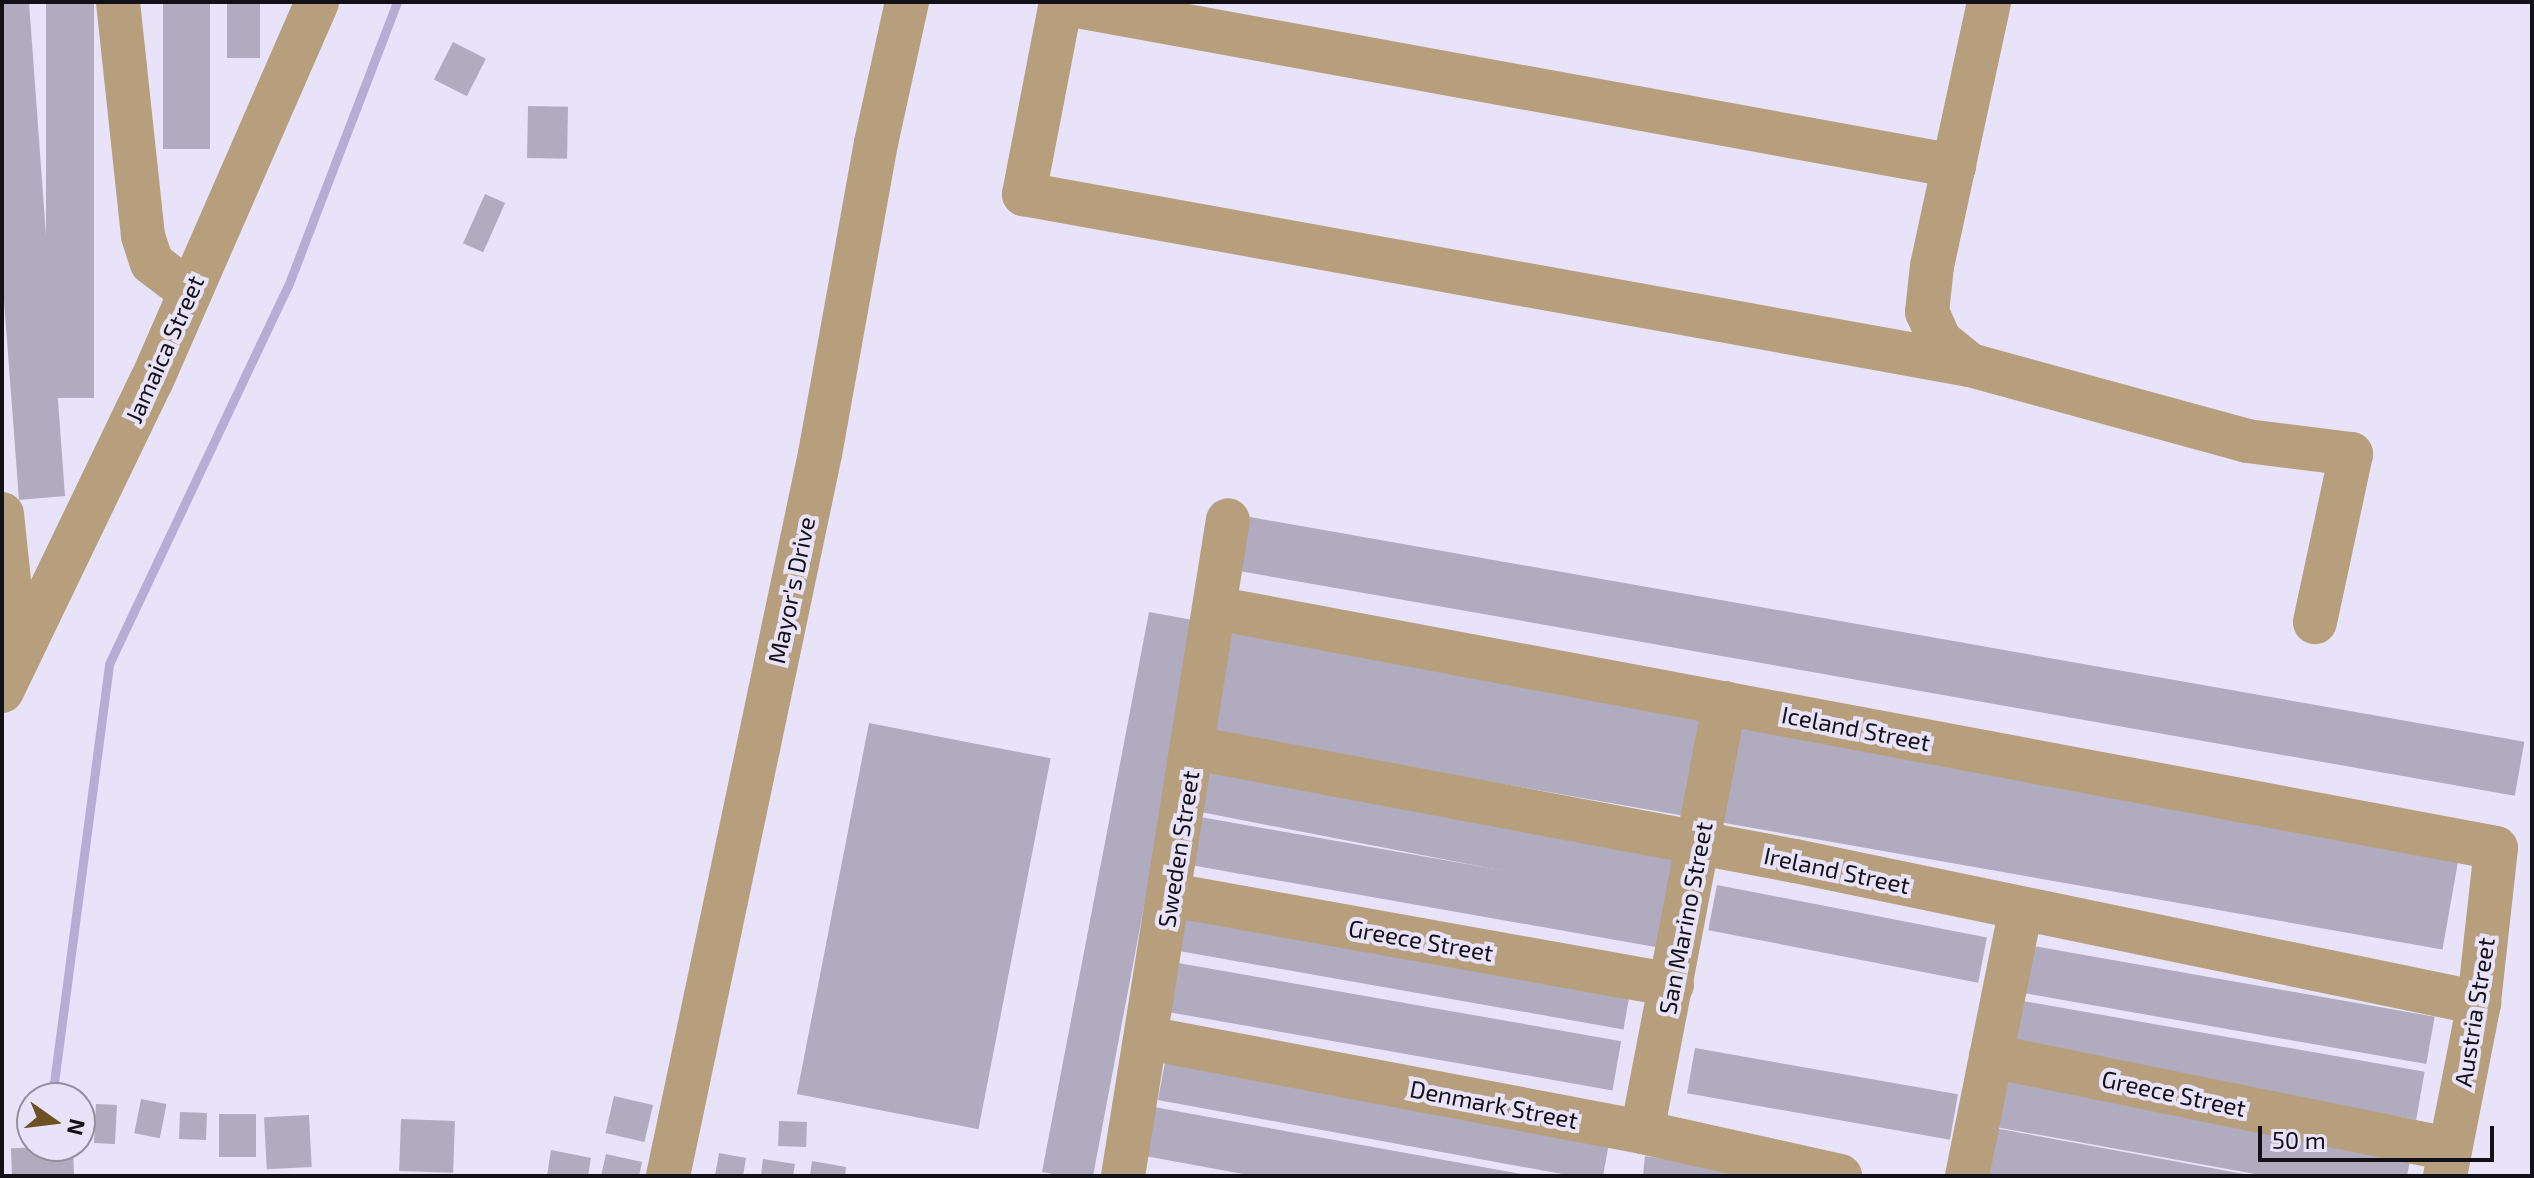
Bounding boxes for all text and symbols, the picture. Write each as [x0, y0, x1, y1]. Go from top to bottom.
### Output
street label: Jamaica Street [119, 271, 209, 427]
street label: Mayor's Drive [761, 514, 821, 666]
street label: Iceland Street [1779, 699, 1933, 757]
street label: Sweden Street [1151, 768, 1205, 930]
street label: San Marino Street [1652, 819, 1718, 1017]
street label: Ireland Street [1761, 840, 1913, 900]
street label: Greece Street [1346, 913, 1496, 967]
street label: Austria Street [2448, 935, 2500, 1089]
street label: Greece Street [2099, 1064, 2249, 1122]
street label: Denmark Street [1407, 1074, 1581, 1134]
north arrow [16, 1082, 96, 1162]
scale bar [2262, 1110, 2498, 1160]
text: N [63, 1116, 92, 1138]
text: 50 m [2272, 1125, 2326, 1154]

